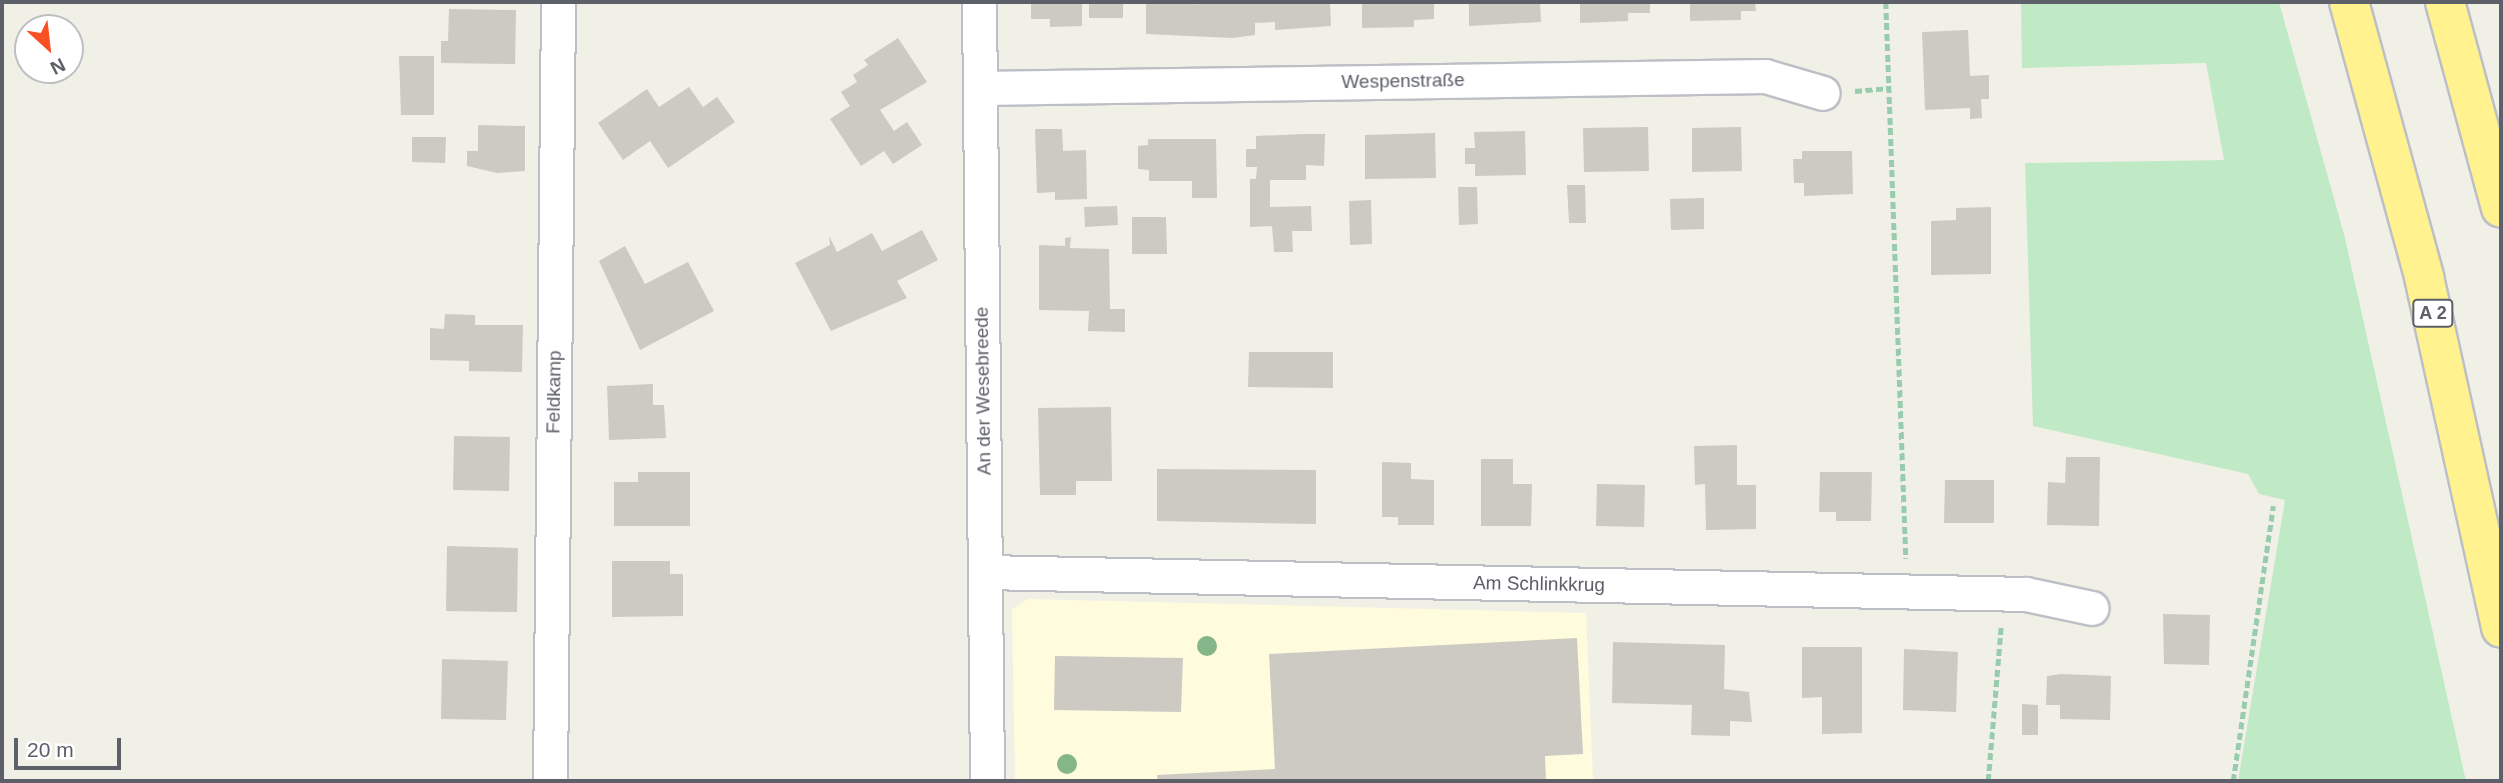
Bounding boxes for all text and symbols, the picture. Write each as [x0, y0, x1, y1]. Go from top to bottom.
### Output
north arrow [14, 14, 84, 84]
text: N [47, 54, 69, 79]
street label: Wespenstraße [1341, 69, 1465, 93]
road number: A 2 [2410, 298, 2456, 328]
street label: An der Wesebreede [970, 306, 996, 476]
street label: Feldkamp [542, 350, 566, 434]
street label: Am Schlinkkrug [1473, 571, 1605, 597]
scale bar [18, 724, 124, 768]
text: 20 m [27, 738, 74, 761]

